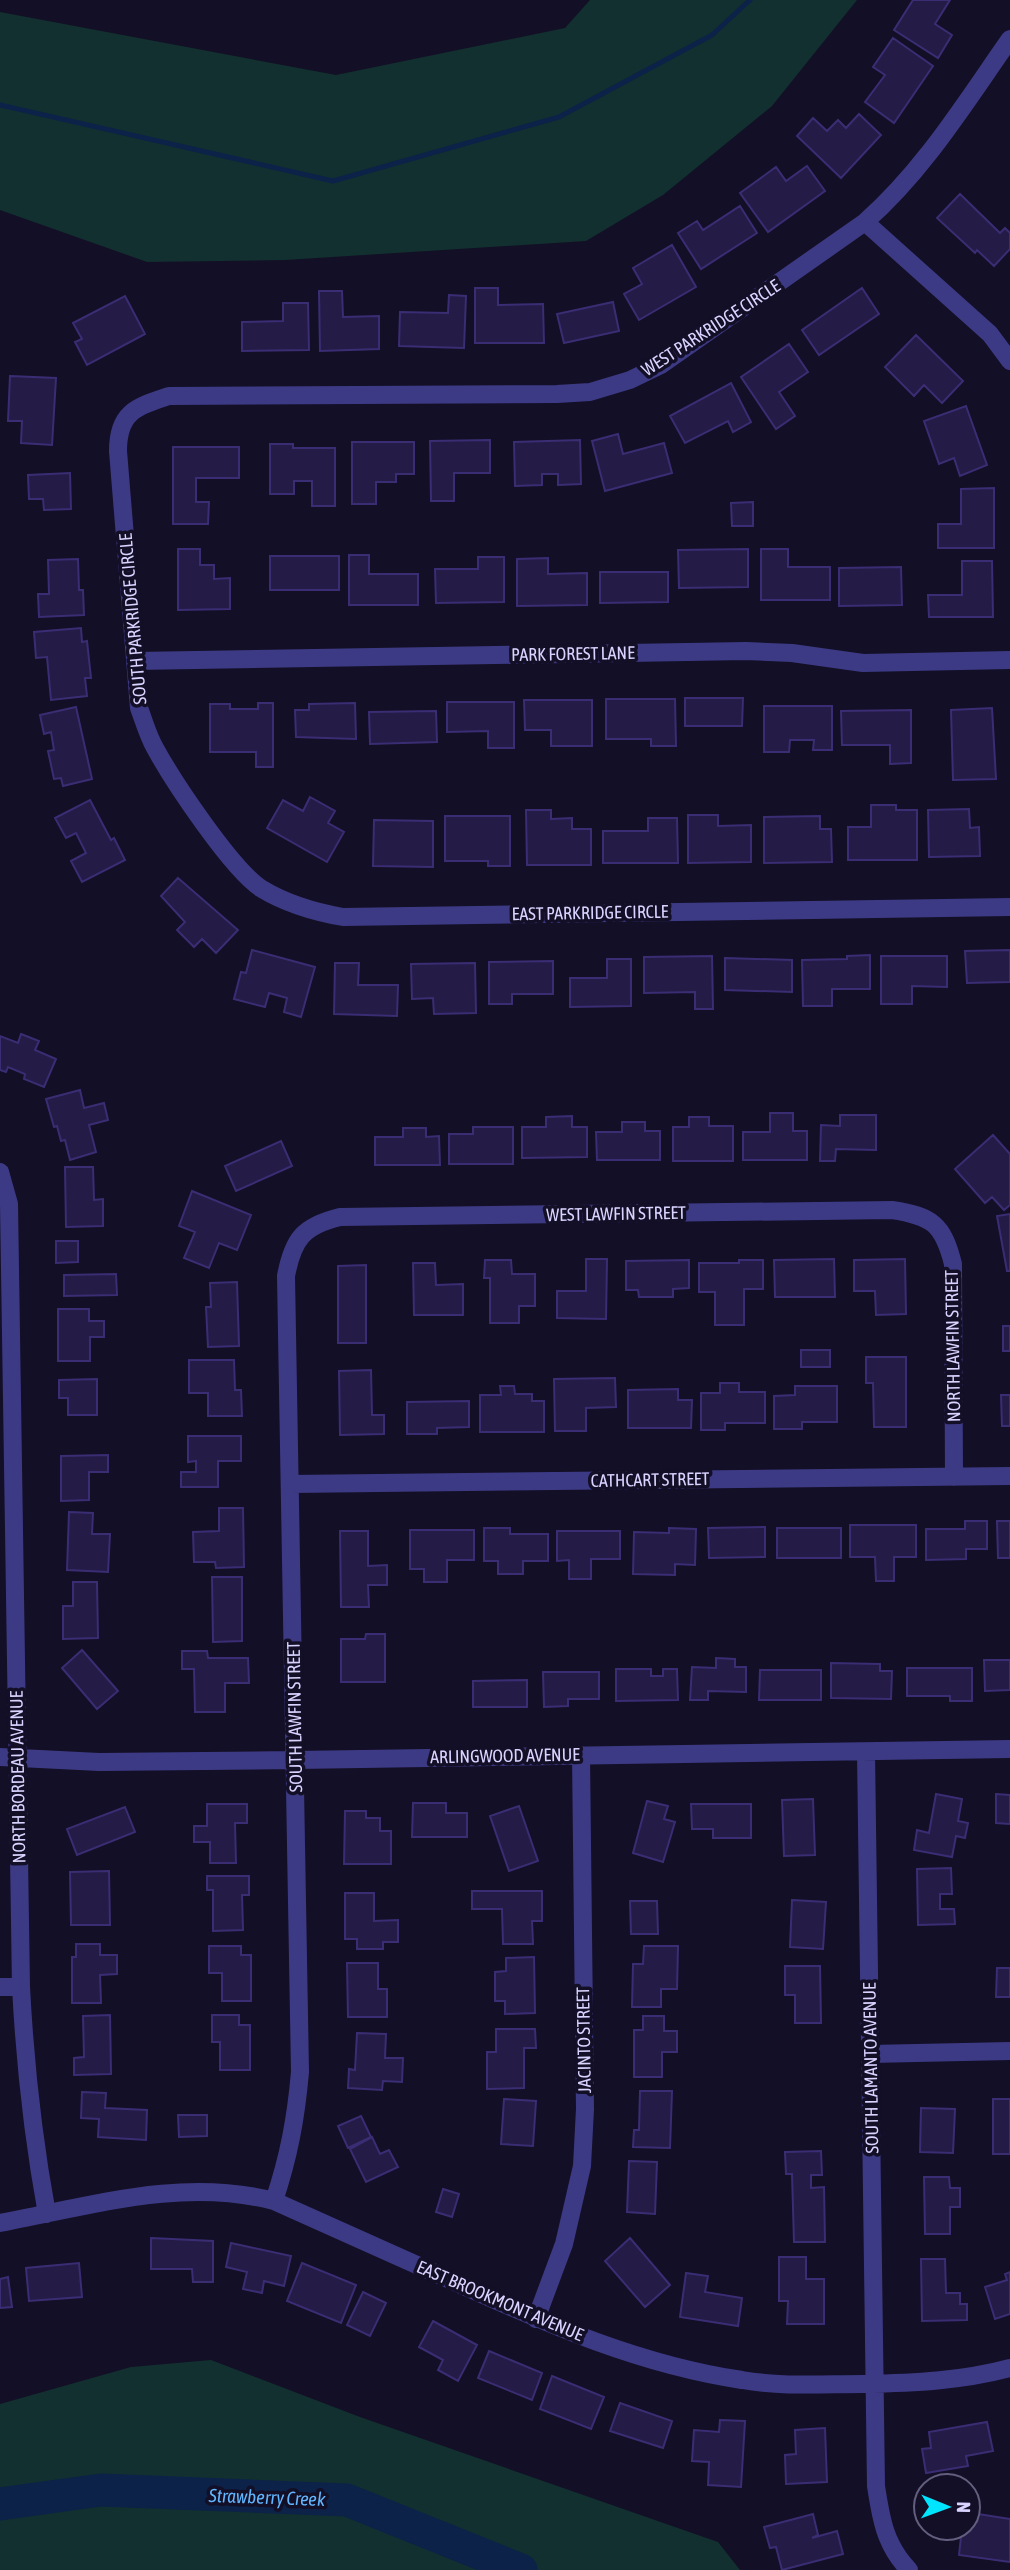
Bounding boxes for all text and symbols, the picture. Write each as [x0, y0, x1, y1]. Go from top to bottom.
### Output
street label: WEST PARKRIDGE CIRCLE [638, 275, 784, 380]
street label: SOUTH PARKRIDGE CIRCLE [115, 532, 150, 706]
street label: PARK FOREST LANE [511, 642, 635, 665]
street label: EAST PARKRIDGE CIRCLE [511, 901, 669, 924]
street label: WEST LAWFIN STREET [546, 1202, 686, 1225]
street label: NORTH LAWFIN STREET [941, 1270, 964, 1422]
street label: CATHCART STREET [591, 1468, 710, 1491]
street label: SOUTH LAWFIN STREET [283, 1641, 306, 1792]
street label: NORTH BORDEAU AVENUE [5, 1690, 30, 1863]
street label: ARLINGWOOD AVENUE [430, 1744, 580, 1767]
street label: SOUTH LAMANTO AVENUE [859, 1982, 882, 2154]
street label: JACINTO STREET [572, 1987, 595, 2093]
street label: EAST BROOKMONT AVENUE [414, 2256, 587, 2345]
north arrow [912, 2472, 982, 2542]
water label: Strawberry Creek [207, 2484, 326, 2510]
text: N [953, 2501, 975, 2513]

